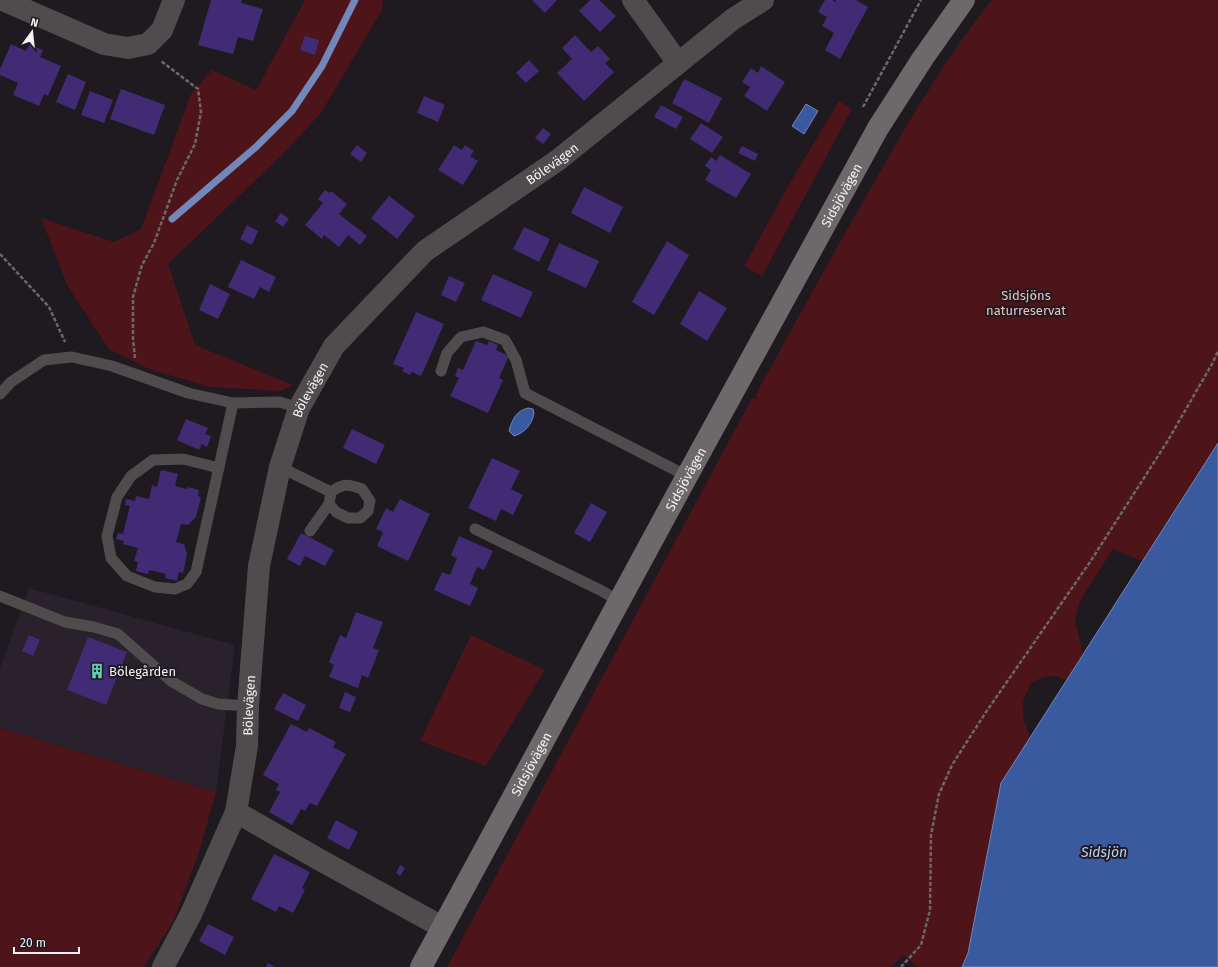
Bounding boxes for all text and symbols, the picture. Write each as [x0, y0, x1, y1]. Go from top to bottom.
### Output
north arrow [12, 12, 52, 52]
text: N [29, 16, 40, 30]
street label: Bölevägen [523, 139, 581, 187]
street label: Sidsjövägen [818, 161, 865, 229]
park label: Sidsjöns naturreservat [986, 288, 1066, 318]
street label: Bölevägen [289, 360, 331, 419]
street label: Sidsjövägen [662, 445, 709, 513]
building icon: Bölegården [88, 662, 106, 680]
place label: Bölegården [109, 664, 176, 679]
street label: Bölevägen [240, 674, 258, 736]
street label: Sidsjövägen [508, 729, 554, 798]
water label: Sidsjön [1080, 844, 1127, 861]
scale bar [14, 929, 79, 955]
text: 20 m [20, 936, 46, 950]

